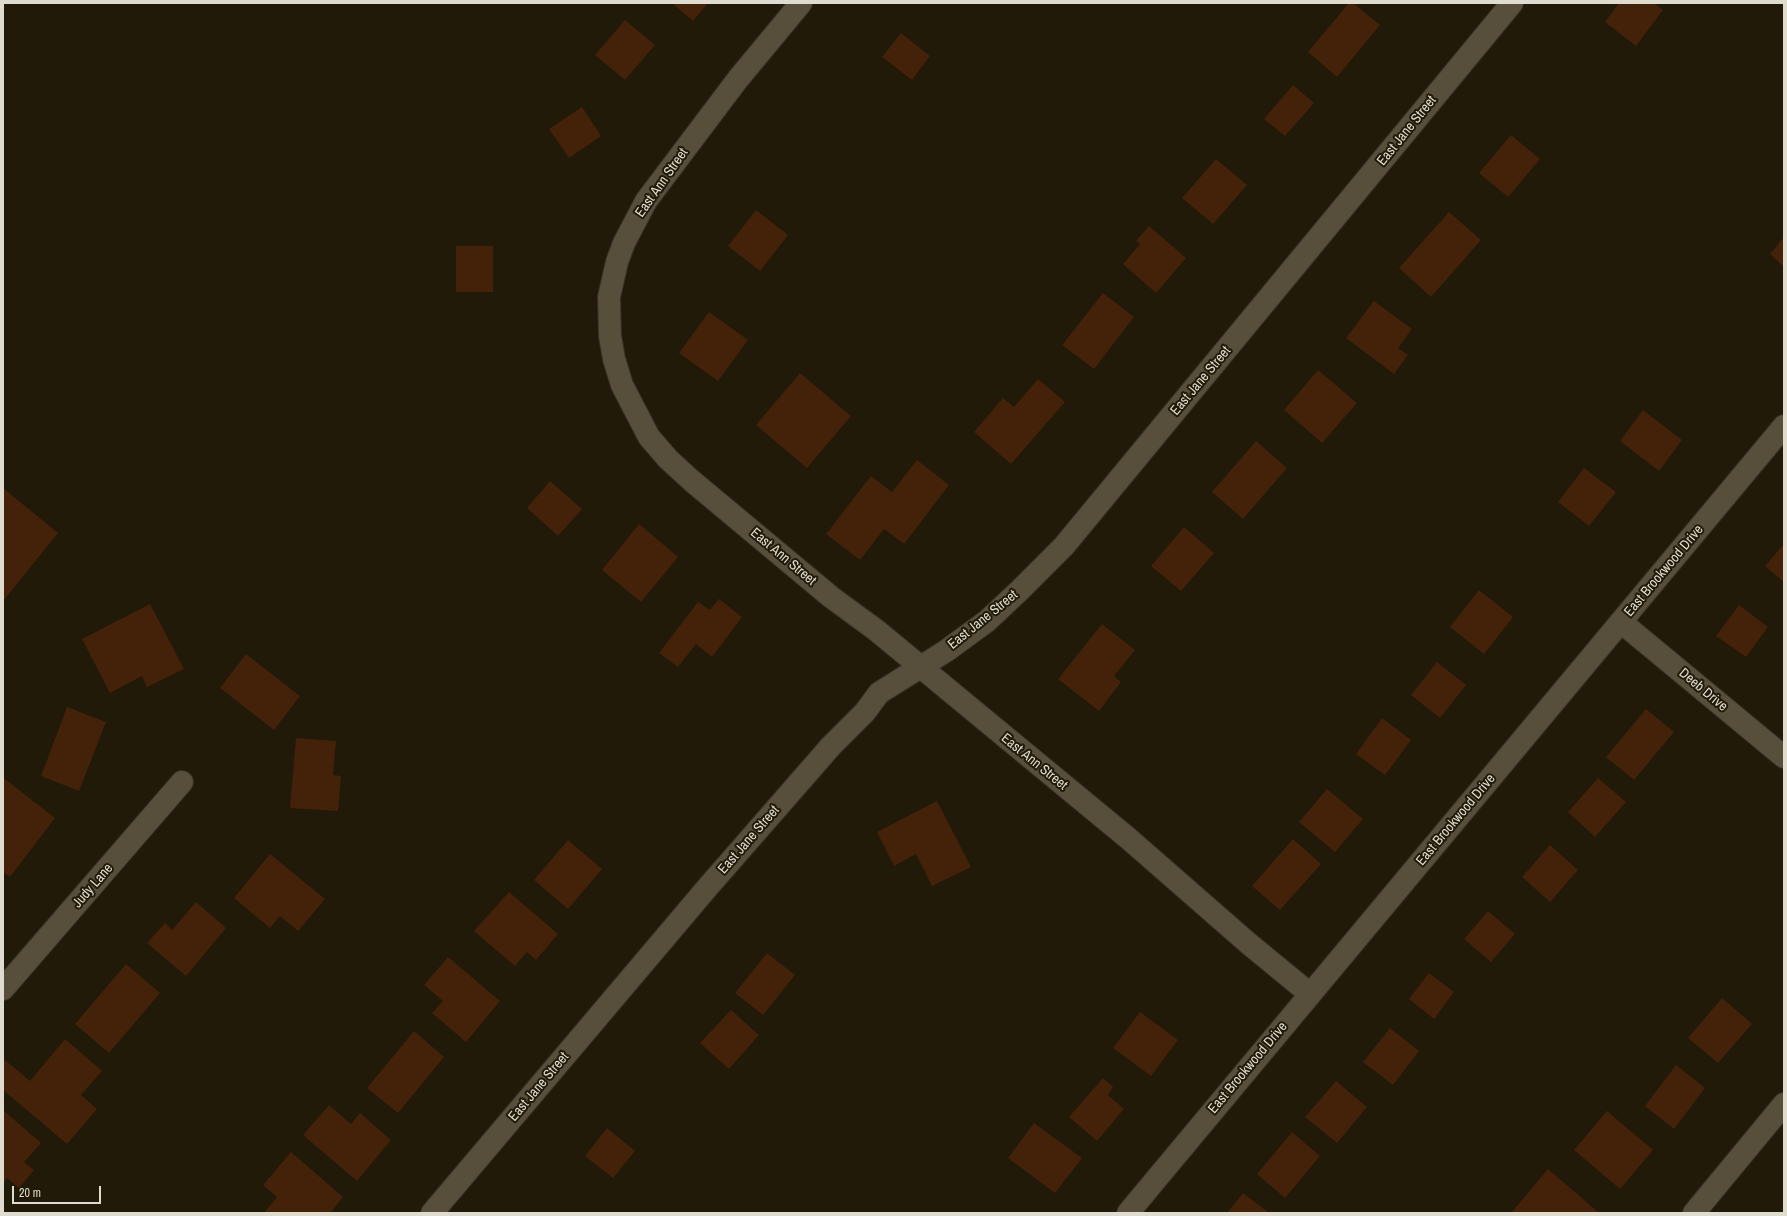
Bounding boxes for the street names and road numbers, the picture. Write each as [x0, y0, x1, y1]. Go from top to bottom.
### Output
street label: East Jane Street [1374, 93, 1440, 169]
street label: East Ann Street [632, 145, 692, 221]
street label: East Jane Street [1167, 343, 1235, 419]
street label: East Brookwood Drive [1621, 522, 1707, 620]
street label: East Ann Street [747, 525, 819, 589]
street label: East Jane Street [945, 587, 1021, 653]
street label: Deeb Drive [1675, 665, 1731, 715]
street label: East Ann Street [997, 730, 1071, 794]
street label: East Brookwood Drive [1413, 771, 1499, 869]
street label: East Jane Street [715, 802, 783, 878]
street label: Judy Lane [69, 860, 117, 912]
street label: East Brookwood Drive [1205, 1019, 1291, 1117]
street label: East Jane Street [505, 1049, 573, 1125]

